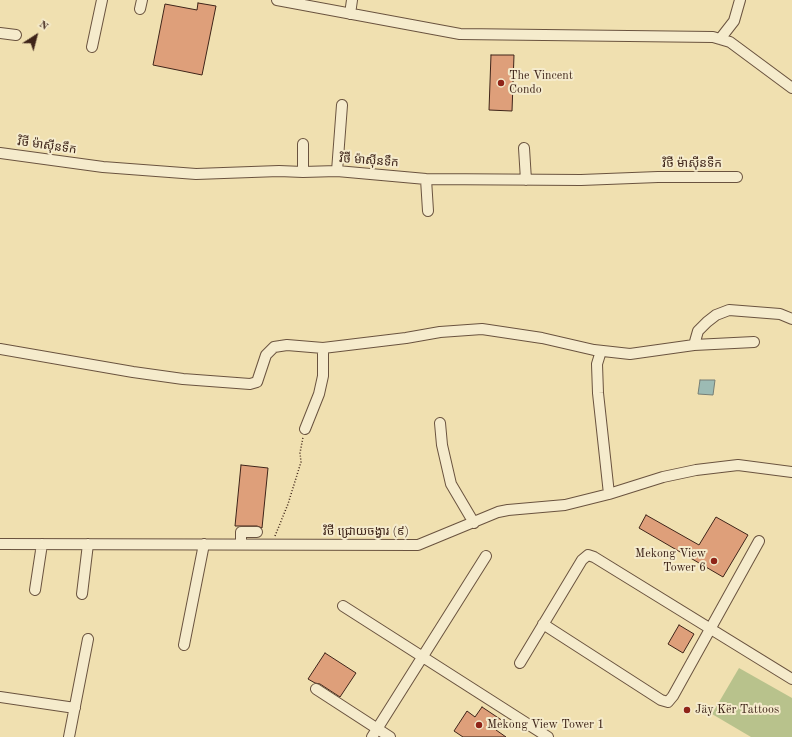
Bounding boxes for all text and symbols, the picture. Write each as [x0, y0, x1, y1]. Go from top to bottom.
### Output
north arrow [16, 16, 56, 56]
text: N [37, 19, 50, 33]
place label: The Vincent Condo [509, 69, 573, 97]
marker: The Vincent Condo [496, 78, 506, 88]
street label: វិថី ម៉ាស៊ីនទឹក [17, 135, 77, 157]
street label: វិថី ម៉ាស៊ីនទឹក [339, 152, 399, 170]
street label: វិថី ម៉ាស៊ីនទឹក [662, 157, 722, 171]
street label: វិថី ជ្រោយចង្វារ (៩) [323, 525, 409, 539]
place label: Mekong View Tower 6 [635, 547, 706, 575]
marker: Mekong View Tower 6 [709, 556, 719, 566]
place label: Jäy Kër Tattoos [695, 703, 779, 717]
marker: Jäy Kër Tattoos [682, 705, 692, 715]
place label: Mekong View Tower 1 [487, 718, 604, 732]
marker: Mekong View Tower 1 [474, 720, 484, 730]

